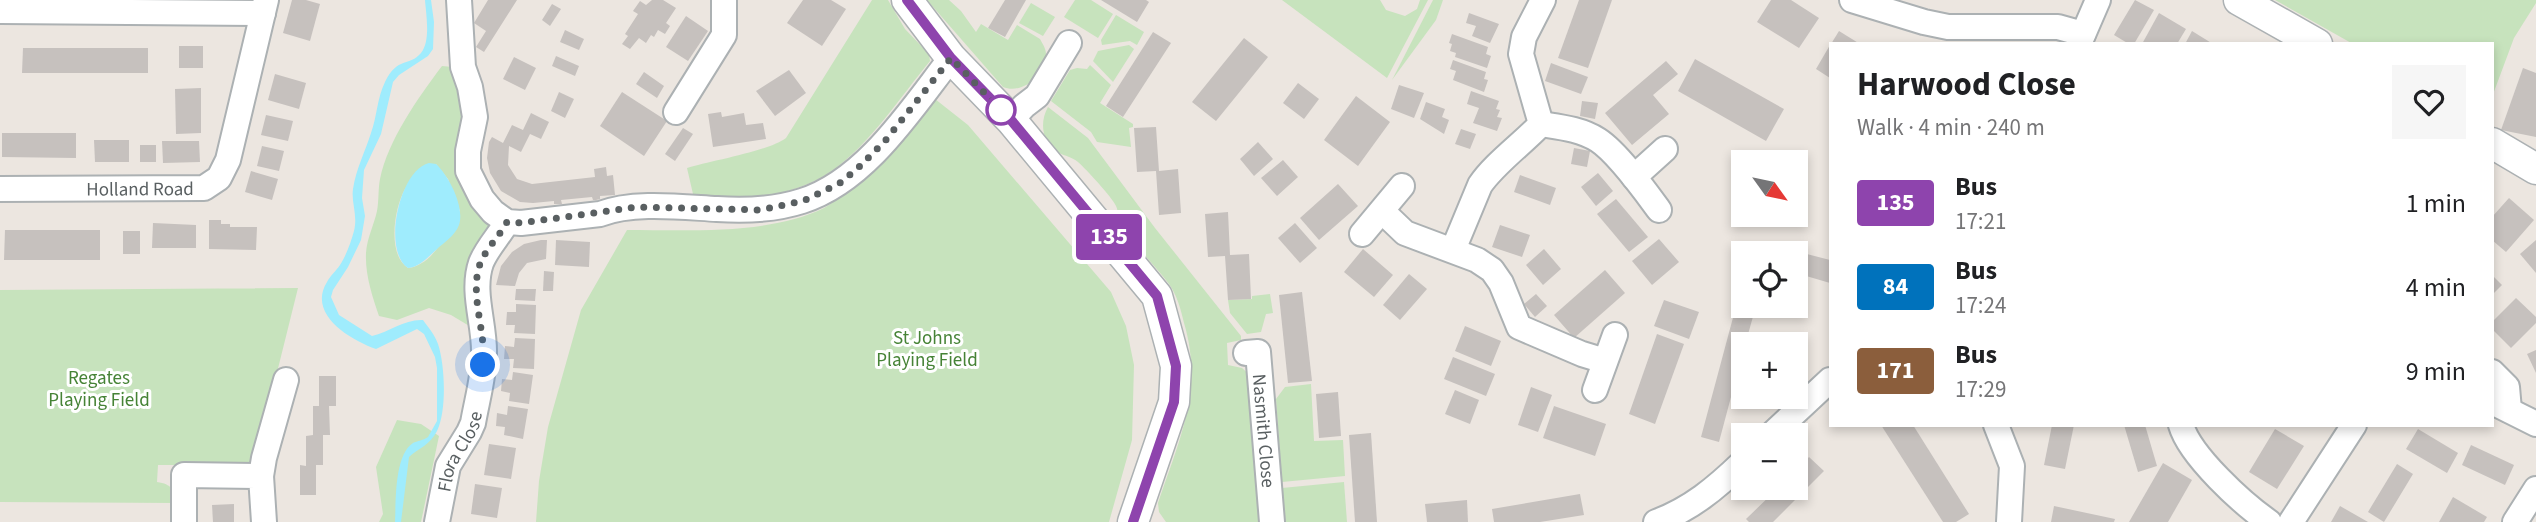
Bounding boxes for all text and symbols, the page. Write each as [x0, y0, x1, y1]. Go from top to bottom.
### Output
text: Harwood Close [1857, 61, 2076, 108]
button: heart [2392, 65, 2466, 139]
unlabelled marker [986, 95, 1016, 125]
text: Walk · 4 min · 240 m [1857, 111, 2045, 144]
north arrow [1731, 150, 1808, 228]
map controls [1731, 150, 1808, 500]
text: Bus [1955, 168, 1997, 205]
street label: Holland Road [86, 176, 194, 204]
text: 135 [1876, 185, 1915, 220]
text: 1 min [2406, 185, 2466, 222]
text: 17:21 [1955, 205, 2006, 238]
line badge: 135 [1069, 214, 1149, 260]
text: 135 [1090, 219, 1128, 254]
button: locate [1731, 241, 1808, 318]
text: Bus [1955, 252, 1997, 289]
text: 84 [1883, 269, 1908, 304]
text: 4 min [2406, 269, 2466, 306]
text: 17:24 [1955, 289, 2006, 322]
park label: St Johns Playing Field [876, 325, 978, 374]
button: + [1731, 332, 1808, 409]
text: Bus [1955, 336, 1997, 373]
your location [465, 347, 500, 382]
text: 171 [1876, 353, 1915, 388]
text: 9 min [2406, 353, 2466, 390]
park label: Regates Playing Field [48, 365, 150, 414]
street label: Nasmith Close [1245, 373, 1281, 489]
text: 17:29 [1955, 373, 2006, 406]
street label: Flora Close [431, 409, 490, 494]
button: − [1731, 423, 1808, 500]

